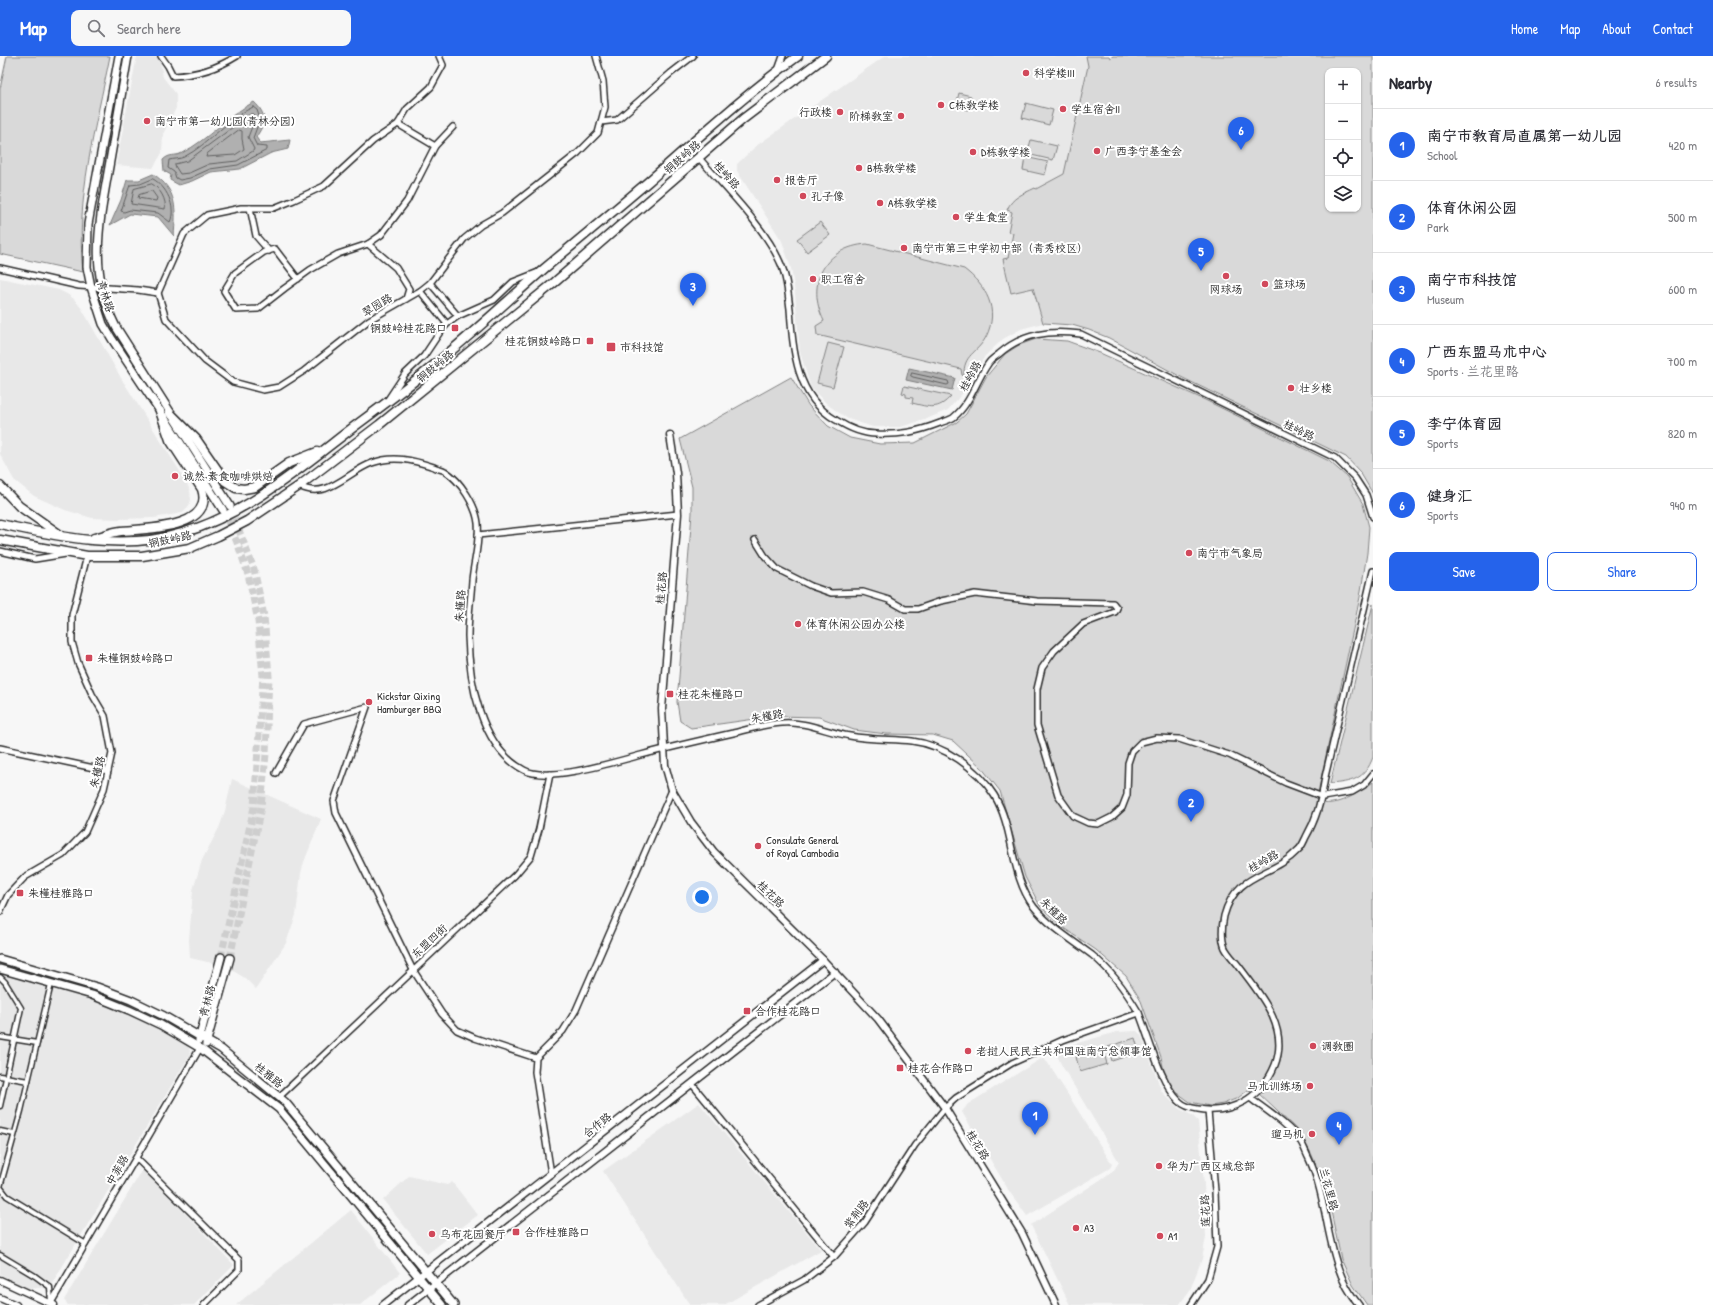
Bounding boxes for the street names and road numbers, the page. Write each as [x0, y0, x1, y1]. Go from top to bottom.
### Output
street label: 铜鼓岭路 [661, 137, 703, 177]
street label: 桂岭路 [711, 158, 743, 192]
street label: 青林路 [94, 278, 118, 314]
street label: 翠园路 [359, 291, 395, 319]
street label: 铜鼓岭路 [413, 347, 457, 385]
street label: 桂岭路 [956, 358, 984, 394]
street label: 桂岭路 [1281, 416, 1317, 444]
street label: 铜鼓岭路 [147, 528, 193, 550]
street label: 桂花路 [653, 571, 669, 605]
street label: 朱槿路 [452, 589, 468, 623]
street label: 朱槿路 [750, 707, 784, 725]
street label: 朱槿路 [86, 754, 108, 790]
street label: 桂岭路 [1245, 847, 1281, 875]
street label: 桂花路 [754, 877, 788, 911]
street label: 朱槿路 [1037, 894, 1071, 928]
street label: 东盟四街 [408, 920, 451, 961]
street label: 青林路 [196, 983, 218, 1019]
street label: 桂雅路 [252, 1059, 286, 1091]
street label: 合作路 [580, 1109, 614, 1141]
street label: 桂花路 [964, 1127, 992, 1163]
street label: 中菲路 [103, 1152, 131, 1188]
street label: 兰花里路 [1317, 1166, 1341, 1212]
street label: 莲花路 [1197, 1194, 1213, 1228]
street label: 紫荆路 [840, 1197, 872, 1231]

